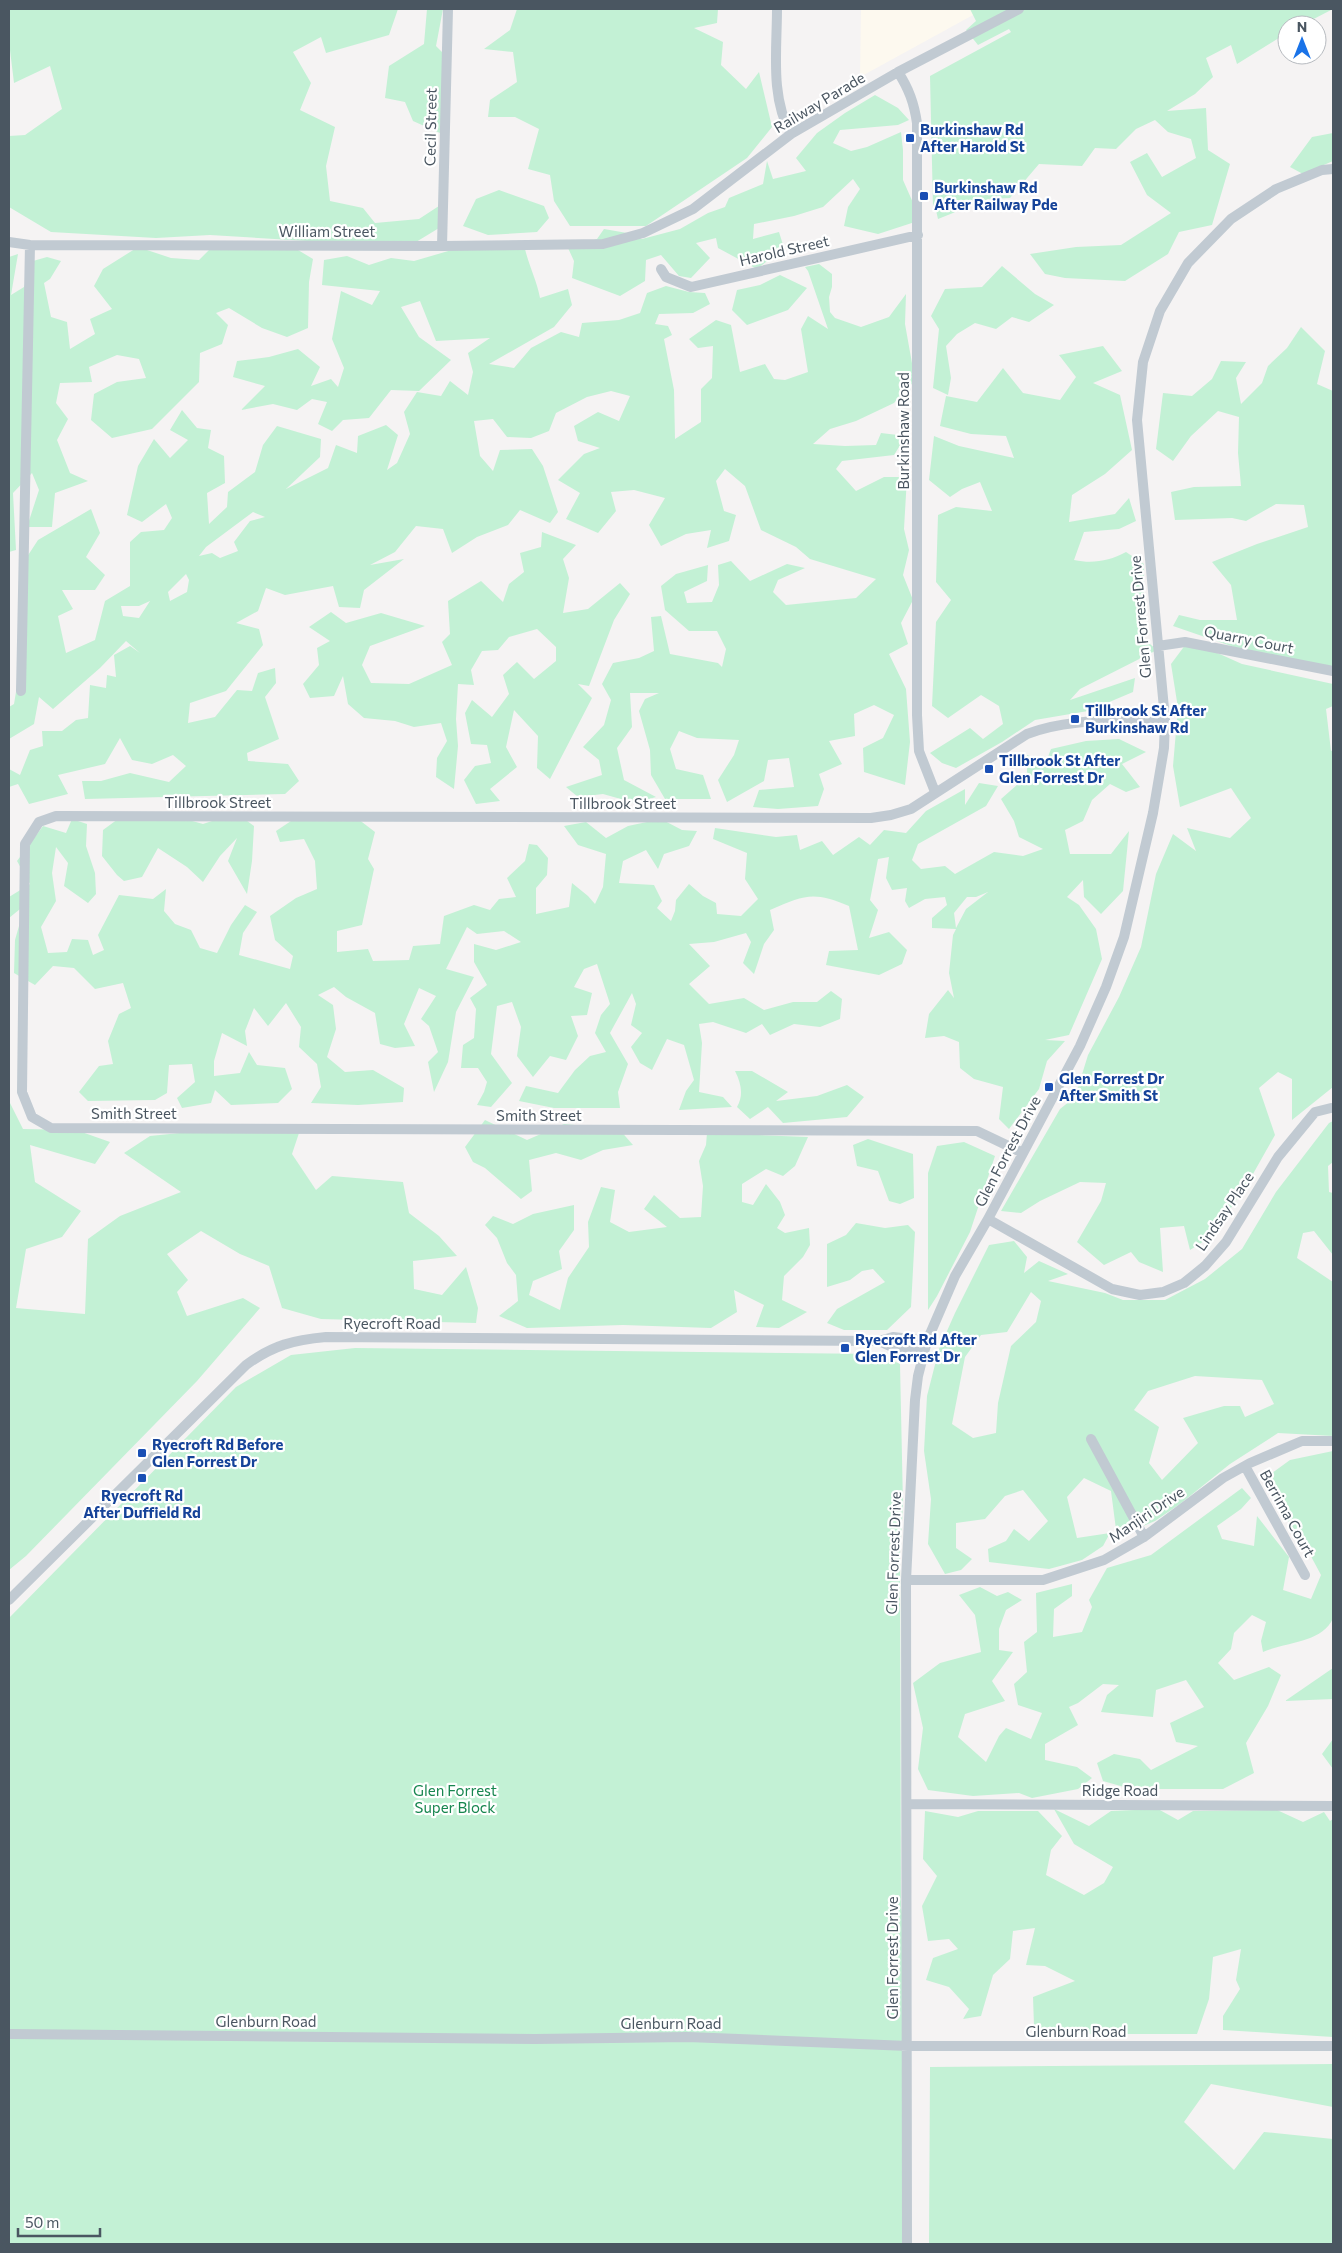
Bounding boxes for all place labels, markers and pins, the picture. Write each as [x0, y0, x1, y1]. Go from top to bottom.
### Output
place label: Burkinshaw Rd After Harold St [920, 120, 1025, 155]
marker: Burkinshaw Rd After Harold St [904, 132, 916, 144]
place label: Burkinshaw Rd After Railway Pde [934, 178, 1058, 213]
marker: Burkinshaw Rd After Railway Pde [918, 190, 930, 202]
place label: Tillbrook St After Burkinshaw Rd [1085, 701, 1206, 736]
marker: Tillbrook St After Burkinshaw Rd [1069, 713, 1081, 725]
place label: Tillbrook St After Glen Forrest Dr [999, 751, 1120, 786]
marker: Tillbrook St After Glen Forrest Dr [983, 763, 995, 775]
place label: Glen Forrest Dr After Smith St [1059, 1069, 1164, 1104]
marker: Glen Forrest Dr After Smith St [1043, 1081, 1055, 1093]
place label: Ryecroft Rd After Glen Forrest Dr [855, 1330, 977, 1365]
marker: Ryecroft Rd After Glen Forrest Dr [839, 1342, 851, 1354]
place label: Ryecroft Rd Before Glen Forrest Dr [152, 1435, 283, 1470]
marker: Ryecroft Rd Before Glen Forrest Dr [136, 1447, 148, 1459]
marker: Ryecroft Rd After Duffield Rd [136, 1472, 148, 1484]
place label: Ryecroft Rd After Duffield Rd [83, 1486, 201, 1521]

